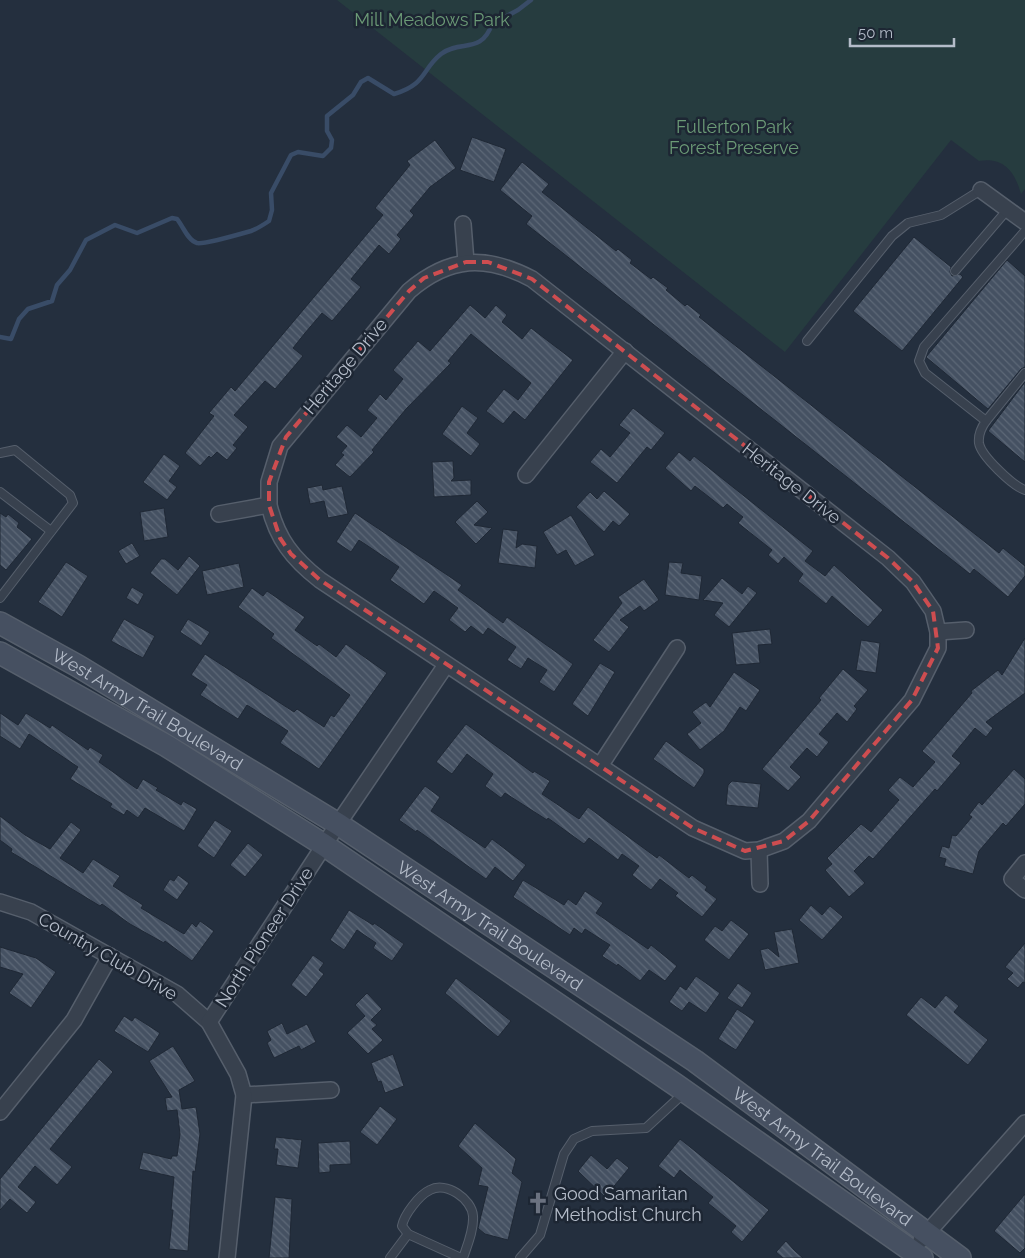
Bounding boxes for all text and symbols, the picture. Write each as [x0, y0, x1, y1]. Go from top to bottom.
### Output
park label: Mill Meadows Park [354, 9, 510, 30]
scale bar [850, 15, 954, 47]
text: 50 m [858, 24, 893, 42]
park label: Fullerton Park Forest Preserve [669, 116, 799, 158]
street label: Heritage Drive [299, 313, 392, 418]
street label: Heritage Drive [739, 438, 846, 528]
street label: West Army Trail Boulevard [49, 644, 247, 774]
street label: West Army Trail Boulevard [393, 856, 587, 994]
street label: North Pioneer Drive [211, 863, 317, 1011]
street label: Country Club Drive [35, 908, 182, 1005]
street label: West Army Trail Boulevard [729, 1082, 917, 1230]
place label: Good Samaritan Methodist Church [554, 1183, 702, 1225]
church icon: Good Samaritan Methodist Church [525, 1190, 551, 1216]

